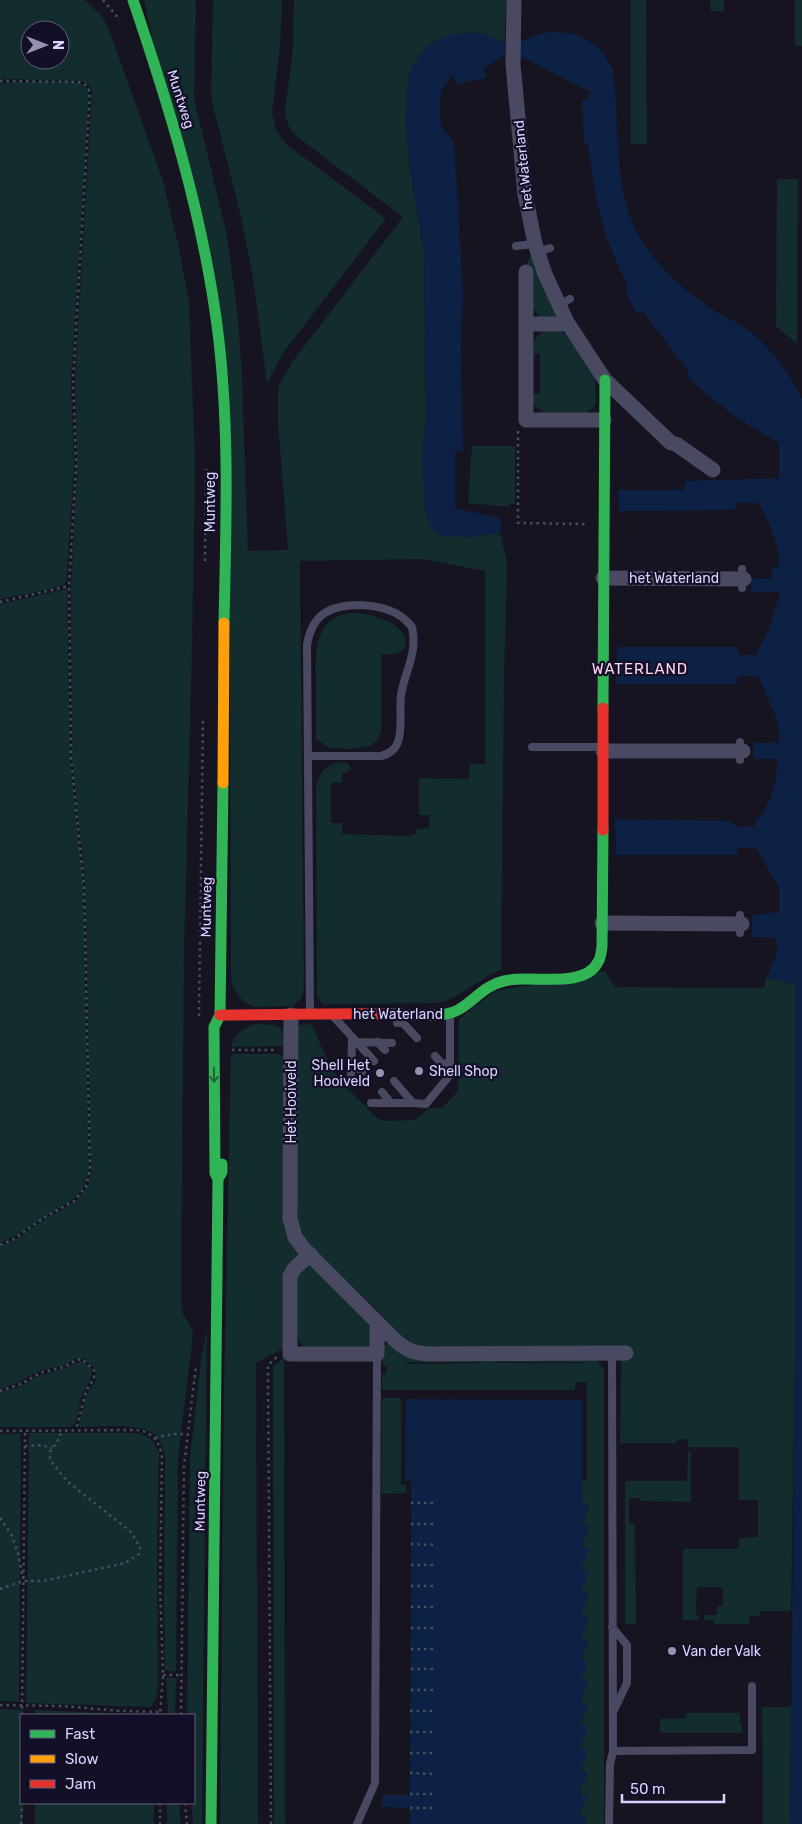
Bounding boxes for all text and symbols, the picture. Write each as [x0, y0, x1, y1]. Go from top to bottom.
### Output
north arrow [20, 20, 70, 70]
text: N [49, 40, 66, 50]
street label: Muntweg [163, 68, 198, 131]
street label: het Waterland [510, 119, 537, 211]
street label: Muntweg [202, 472, 219, 532]
street label: het Waterland [629, 570, 719, 587]
district label: WATERLAND [592, 660, 688, 678]
street label: Muntweg [197, 877, 216, 937]
street label: het Waterland [353, 1006, 443, 1023]
place label: Shell Het Hooiveld [311, 1057, 371, 1090]
street label: Het Hooiveld [283, 1060, 300, 1144]
place label: Shell Shop [429, 1063, 498, 1080]
marker: Shell Shop [413, 1065, 425, 1077]
one-way arrow [209, 1067, 219, 1083]
marker: Shell Het Hooiveld [374, 1067, 386, 1079]
street label: Muntweg [191, 1471, 210, 1531]
place label: Van der Valk [682, 1643, 762, 1660]
marker: Van der Valk [666, 1645, 678, 1657]
legend [20, 1714, 195, 1804]
text: Fast [65, 1725, 95, 1743]
text: Slow [65, 1750, 98, 1768]
scale bar [622, 1772, 724, 1804]
text: Jam [65, 1775, 96, 1793]
text: 50 m [630, 1780, 665, 1798]

